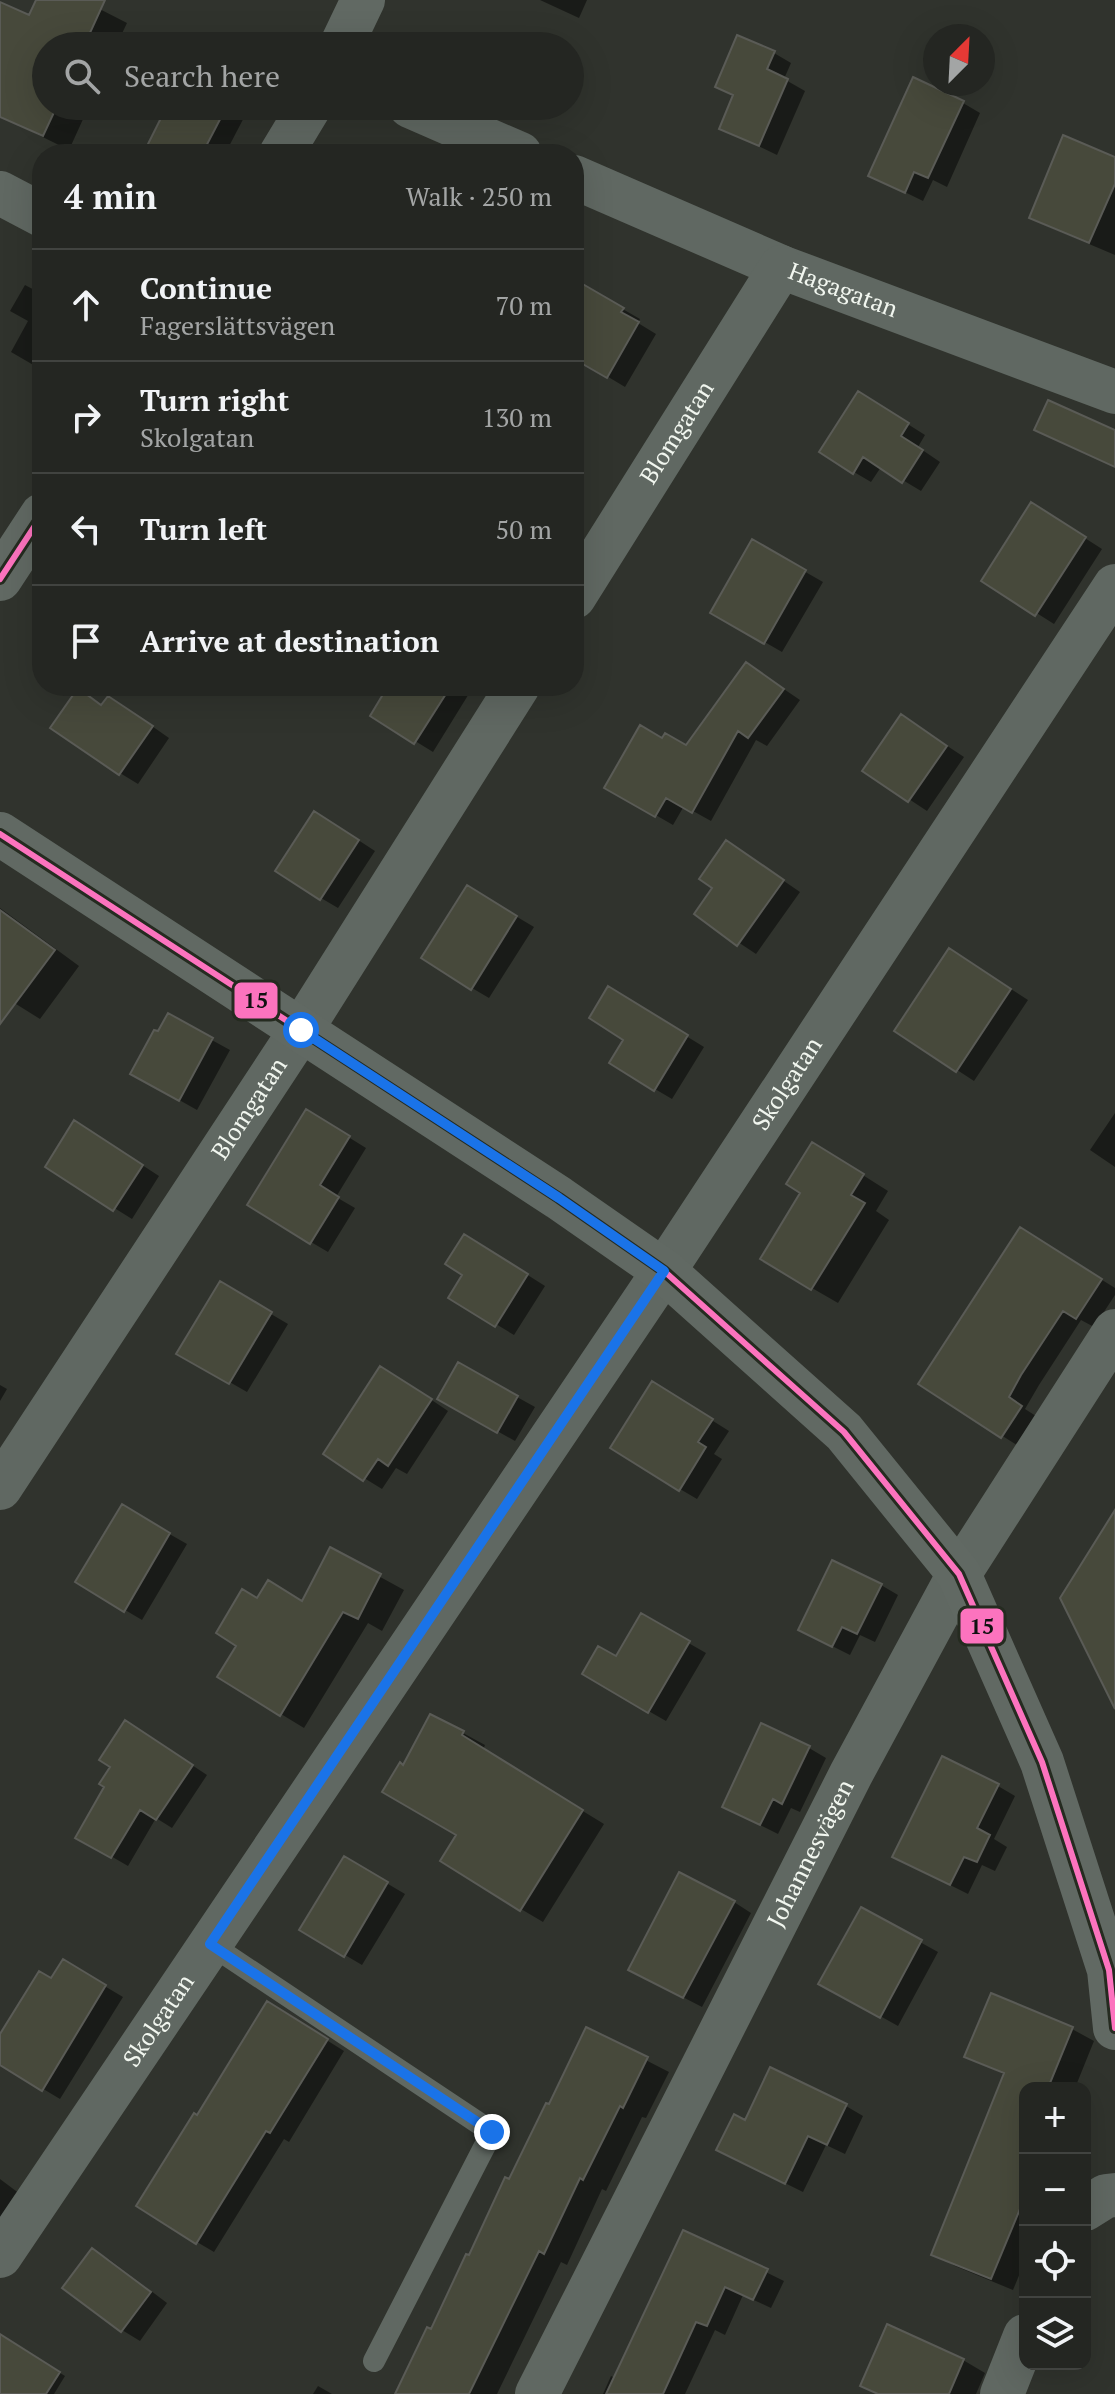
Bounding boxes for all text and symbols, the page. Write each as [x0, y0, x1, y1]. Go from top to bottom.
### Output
north arrow [923, 24, 995, 96]
search box [32, 32, 584, 120]
icon: search [60, 54, 104, 98]
text: Search here [124, 56, 280, 96]
text: 4 min [64, 174, 157, 219]
text: Walk · 250 m [406, 179, 552, 213]
street label: Hagagatan [784, 254, 903, 324]
text: Continue [140, 268, 272, 308]
icon: ahead [64, 283, 108, 327]
text: 70 m [496, 288, 552, 322]
text: Fagerslättsvägen [140, 308, 335, 342]
street label: Blomgatan [632, 374, 721, 490]
text: Turn right [140, 380, 289, 420]
icon: right [64, 395, 108, 439]
text: 130 m [482, 400, 552, 434]
text: Skolgatan [140, 420, 254, 454]
icon: left [64, 507, 108, 551]
text: Turn left [140, 509, 267, 549]
text: 50 m [496, 512, 552, 546]
icon: arrive [64, 619, 108, 663]
text: Arrive at destination [140, 621, 439, 661]
line badge: 15 [233, 981, 279, 1020]
text: 15 [244, 985, 268, 1014]
route start [283, 1012, 319, 1048]
street label: Skolgatan [744, 1030, 829, 1136]
street label: Blomgatan [203, 1051, 294, 1165]
line badge: 15 [959, 1607, 1005, 1645]
text: 15 [970, 1611, 994, 1640]
street label: Johannesvägen [759, 1773, 861, 1932]
street label: Skolgatan [115, 1967, 201, 2073]
map controls [1019, 2082, 1091, 2370]
button: + [1019, 2082, 1091, 2154]
route end [474, 2114, 510, 2150]
button: − [1019, 2154, 1091, 2226]
button: locate [1019, 2226, 1091, 2298]
button: layers [1019, 2298, 1091, 2370]

